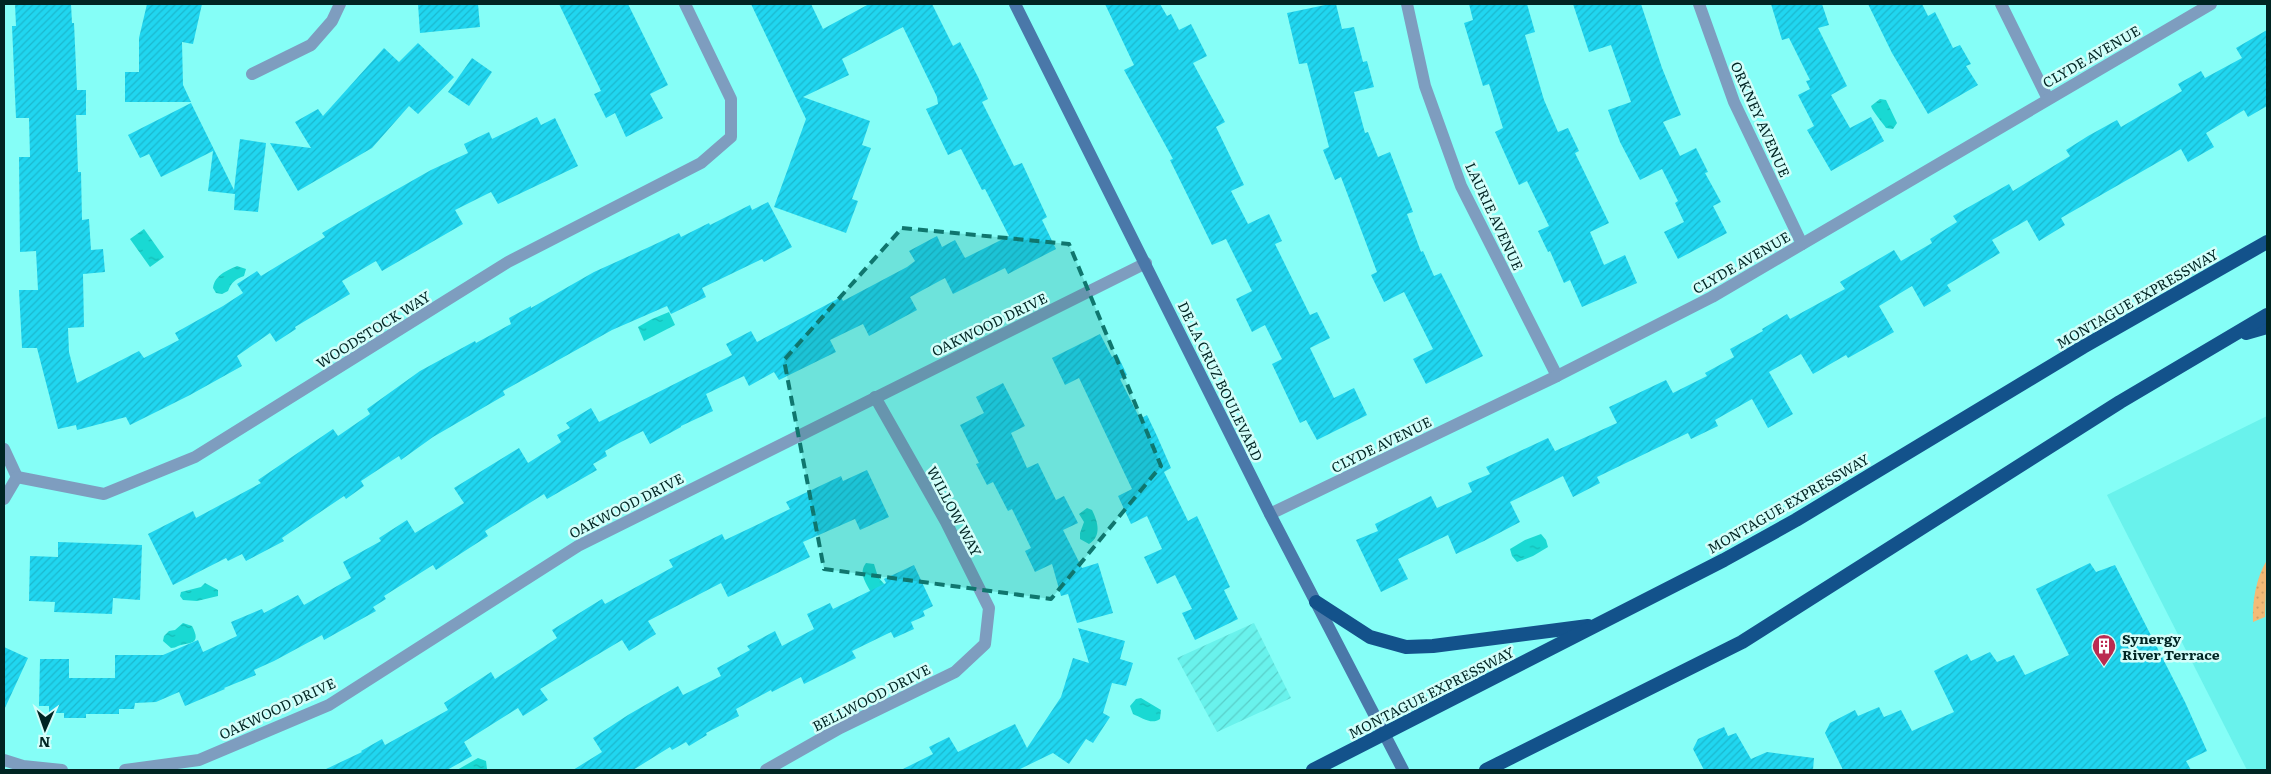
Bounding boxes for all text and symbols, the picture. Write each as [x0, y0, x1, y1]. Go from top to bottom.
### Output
street label: CLYDE AVENUE [2039, 20, 2144, 92]
street label: ORKNEY AVENUE [1727, 58, 1795, 180]
street label: LAURIE AVENUE [1461, 159, 1529, 273]
street label: CLYDE AVENUE [1689, 226, 1794, 298]
street label: MONTAGUE EXPRESSWAY [2052, 243, 2222, 353]
street label: WOODSTOCK WAY [312, 286, 434, 372]
street label: OAKWOOD DRIVE [928, 287, 1050, 361]
street label: DE LA CRUZ BOULEVARD [1174, 298, 1269, 464]
street label: CLYDE AVENUE [1327, 411, 1435, 477]
street label: MONTAGUE EXPRESSWAY [1703, 448, 1873, 558]
street label: WILLOW WAY [923, 462, 987, 560]
street label: OAKWOOD DRIVE [565, 467, 687, 543]
place label: Synergy River Terrace [2122, 628, 2220, 664]
building icon: Synergy River Terrace [2091, 633, 2117, 667]
street label: MONTAGUE EXPRESSWAY [1344, 641, 1518, 743]
street label: BELLWOOD DRIVE [808, 658, 934, 736]
street label: OAKWOOD DRIVE [216, 672, 339, 744]
north arrow [20, 704, 70, 754]
text: N [38, 733, 51, 753]

